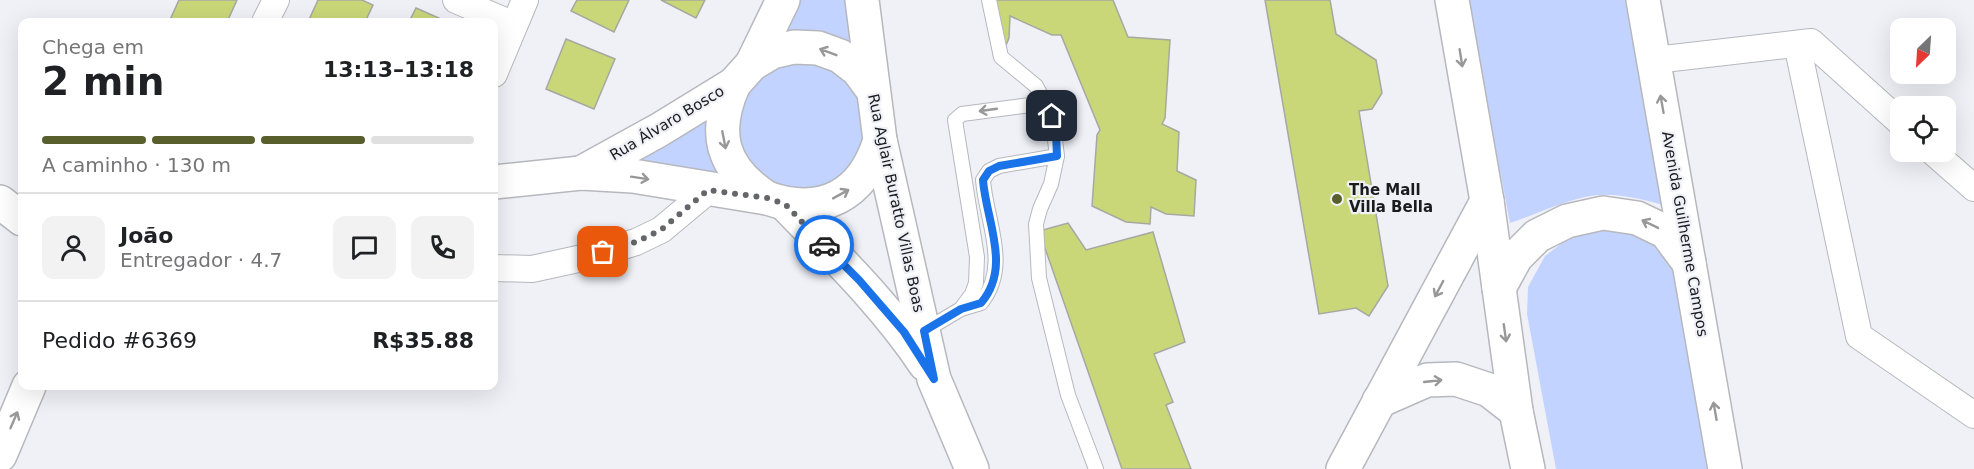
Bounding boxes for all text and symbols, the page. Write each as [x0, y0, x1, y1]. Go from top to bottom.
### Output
north arrow [1890, 18, 1956, 84]
map controls [1890, 18, 1956, 162]
text: Chega em [42, 35, 144, 59]
one-way arrow [820, 46, 838, 57]
one-way arrow [1456, 47, 1467, 67]
text: 13:13–13:18 [323, 57, 474, 82]
text: 2 min [42, 59, 164, 104]
street label: Rua Álvaro Bosco [606, 81, 727, 164]
pin [1026, 90, 1077, 141]
street label: Rua Aglair Buratto Villas Boas [864, 92, 928, 314]
one-way arrow [1657, 94, 1668, 114]
button: locate [1890, 96, 1956, 162]
icon: home [1035, 99, 1068, 132]
one-way arrow [979, 105, 999, 116]
one-way arrow [719, 129, 730, 149]
street label: Avenida Guilherme Campos [1658, 130, 1712, 338]
text: A caminho · 130 m [42, 153, 231, 177]
one-way arrow [629, 172, 649, 183]
place label: The Mall Villa Bella [1349, 181, 1433, 216]
one-way arrow [832, 188, 849, 200]
marker: The Mall Villa Bella [1330, 192, 1344, 206]
courier [794, 215, 854, 275]
button: person [42, 216, 105, 279]
button: chat [333, 216, 396, 279]
button: phone [411, 216, 474, 279]
one-way arrow [1642, 218, 1660, 230]
text: João [120, 223, 173, 248]
pin [577, 226, 628, 277]
icon: car [808, 229, 841, 262]
icon: bag [586, 235, 619, 268]
text: Entregador · 4.7 [120, 248, 282, 272]
one-way arrow [1432, 280, 1444, 298]
one-way arrow [1500, 323, 1511, 343]
text: Pedido #6369 [42, 328, 197, 353]
text: R$35.88 [372, 328, 474, 353]
one-way arrow [1423, 375, 1443, 386]
one-way arrow [1710, 402, 1721, 422]
one-way arrow [9, 411, 20, 430]

